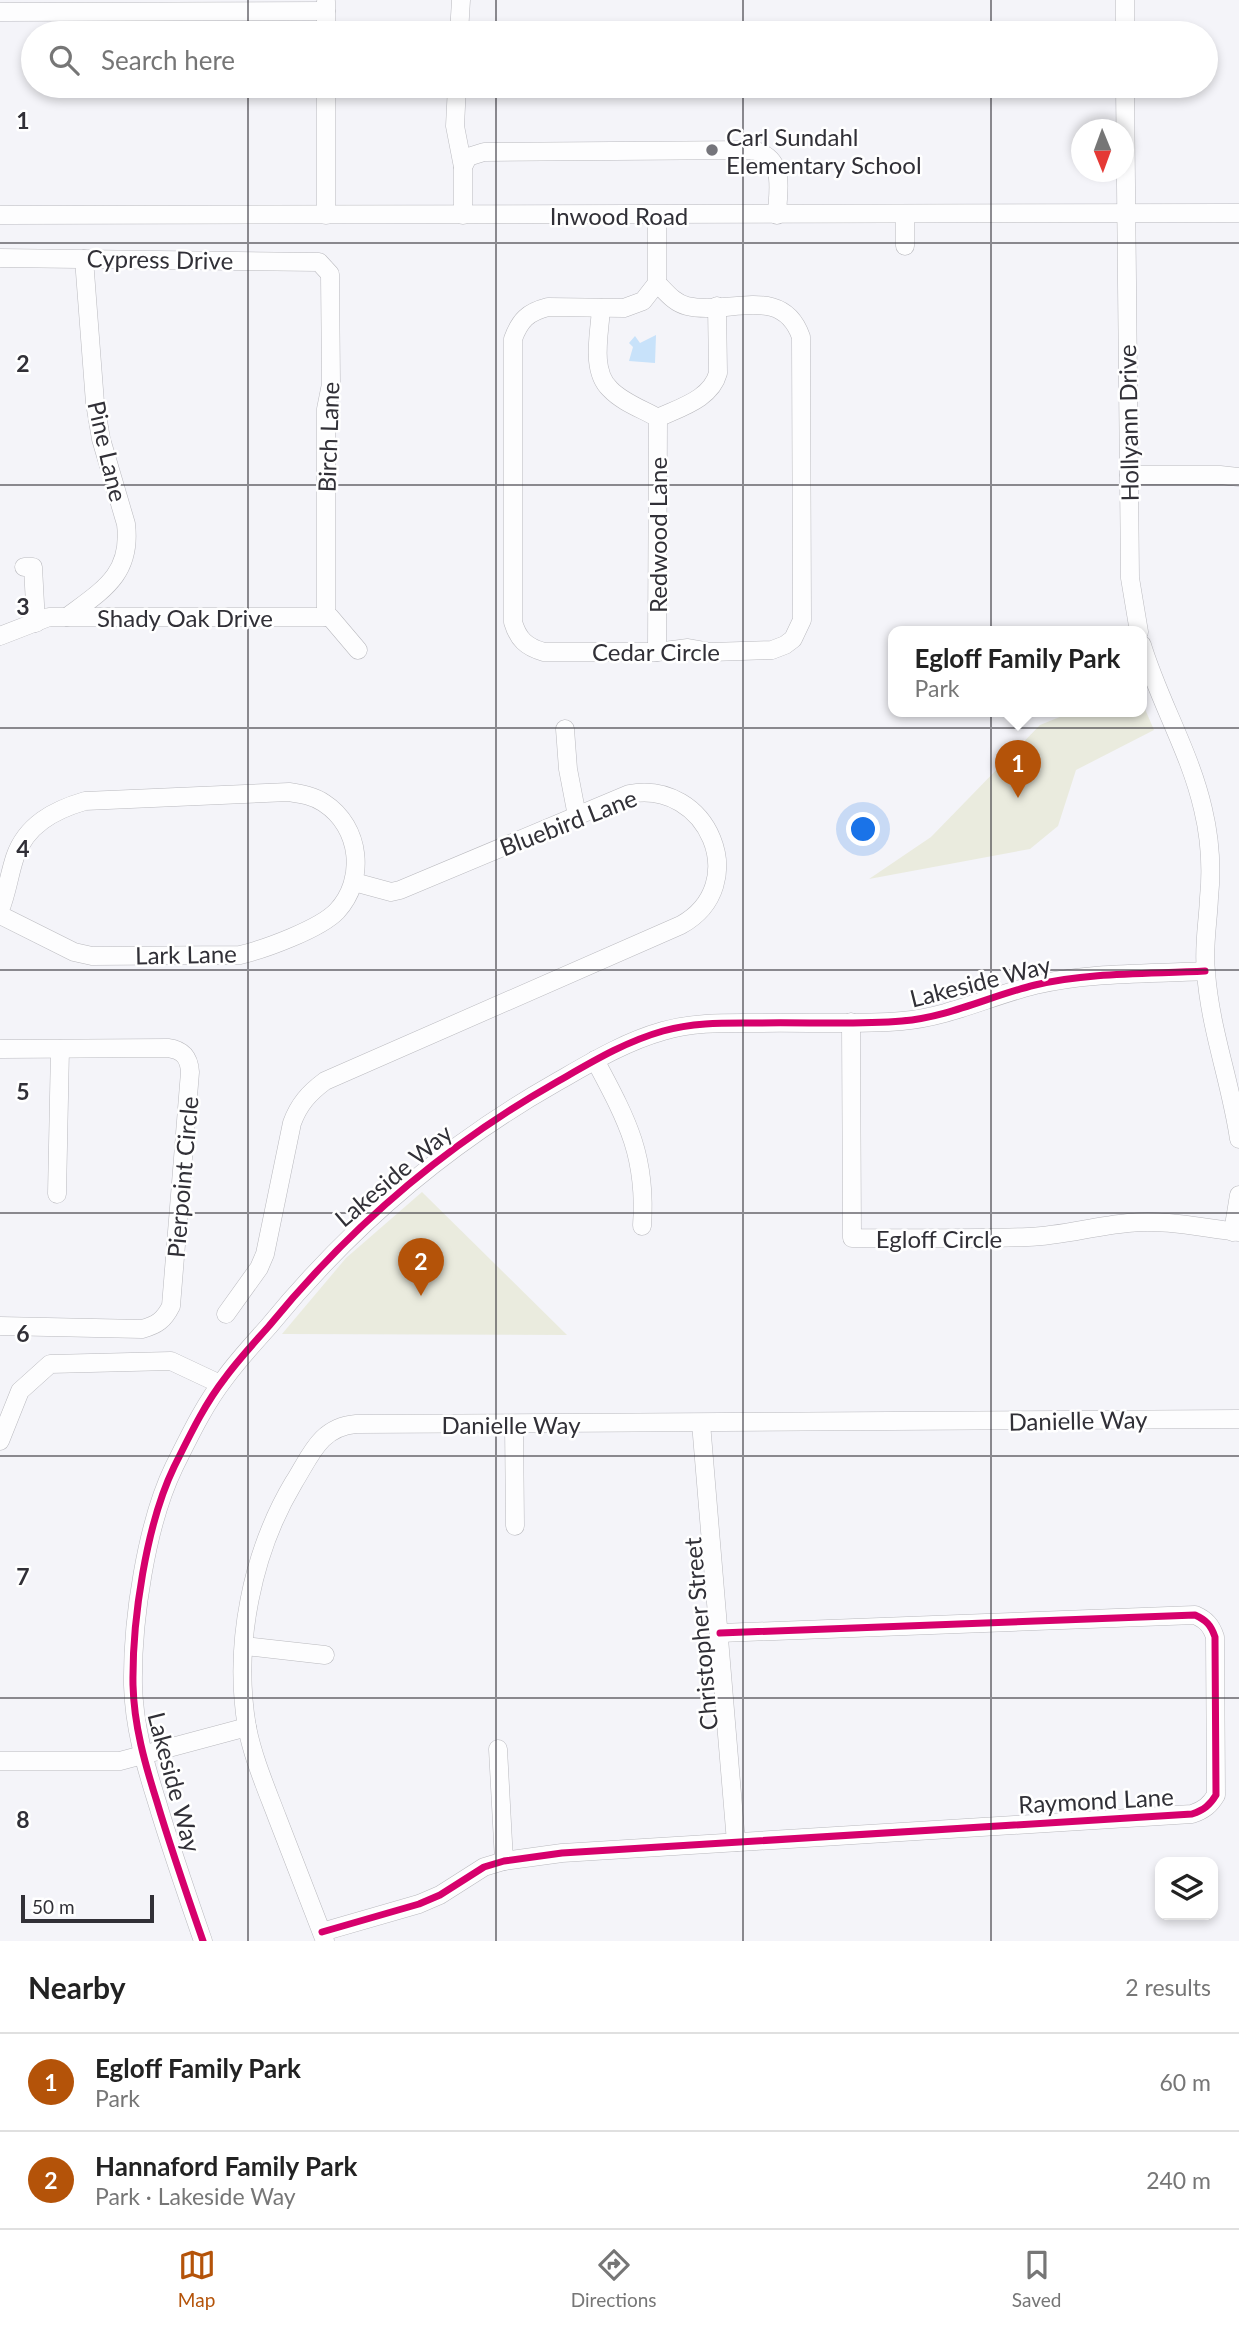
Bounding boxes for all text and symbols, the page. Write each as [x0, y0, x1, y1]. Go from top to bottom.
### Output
search box [21, 21, 1218, 98]
icon: search [45, 41, 83, 79]
text: Search here [101, 44, 235, 76]
text: 1 [16, 106, 30, 134]
north arrow [1071, 119, 1134, 182]
place label: Carl Sundahl Elementary School [726, 122, 922, 179]
marker: Carl Sundahl Elementary School [704, 142, 720, 158]
street label: Inwood Road [550, 201, 688, 230]
street label: Cypress Drive [87, 243, 233, 275]
street label: Hollyann Drive [1112, 344, 1144, 502]
text: 2 [16, 349, 30, 377]
street label: Birch Lane [312, 381, 344, 493]
street label: Pine Lane [82, 398, 134, 504]
street label: Redwood Lane [643, 457, 672, 613]
text: 3 [16, 592, 30, 620]
street label: Shady Oak Drive [97, 603, 273, 632]
popup [888, 626, 1147, 717]
street label: Cedar Circle [592, 637, 720, 666]
text: Egloff Family Park [915, 642, 1120, 674]
text: Park [915, 674, 960, 702]
pin: 1 [995, 740, 1041, 798]
street label: Bluebird Lane [495, 783, 641, 861]
your location [846, 812, 880, 846]
text: 4 [16, 834, 30, 862]
street label: Lark Lane [135, 939, 237, 969]
street label: Lakeside Way [907, 949, 1054, 1012]
text: 5 [16, 1077, 30, 1105]
street label: Pierpoint Circle [160, 1095, 204, 1259]
street label: Lakeside Way [329, 1117, 458, 1232]
street label: Egloff Circle [876, 1224, 1002, 1253]
pin: 2 [398, 1238, 444, 1296]
text: 6 [16, 1319, 30, 1347]
street label: Danielle Way [1008, 1404, 1148, 1436]
street label: Danielle Way [441, 1410, 581, 1439]
street label: Christopher Street [677, 1536, 723, 1732]
text: 7 [16, 1562, 30, 1590]
street label: Lakeside Way [142, 1709, 208, 1856]
street label: Raymond Lane [1018, 1781, 1174, 1819]
text: 8 [16, 1805, 30, 1833]
map controls [1155, 1857, 1218, 1920]
button: layers [1155, 1857, 1218, 1920]
scale bar [21, 1892, 154, 1924]
text: 50 m [32, 1895, 75, 1918]
text: Nearby [28, 1969, 126, 2005]
text: 2 results [1125, 1973, 1211, 2001]
text: Egloff Family Park [95, 2052, 301, 2084]
text: 1 [44, 2068, 58, 2096]
text: 60 m [1160, 2068, 1211, 2096]
text: Park [95, 2084, 140, 2112]
text: Hannaford Family Park [95, 2150, 357, 2182]
text: 2 [44, 2166, 58, 2194]
text: 240 m [1146, 2166, 1211, 2194]
text: Park · Lakeside Way [95, 2182, 296, 2210]
tab: Map [178, 2246, 216, 2311]
tab: Directions [571, 2246, 657, 2311]
tab: Saved [1012, 2246, 1061, 2311]

